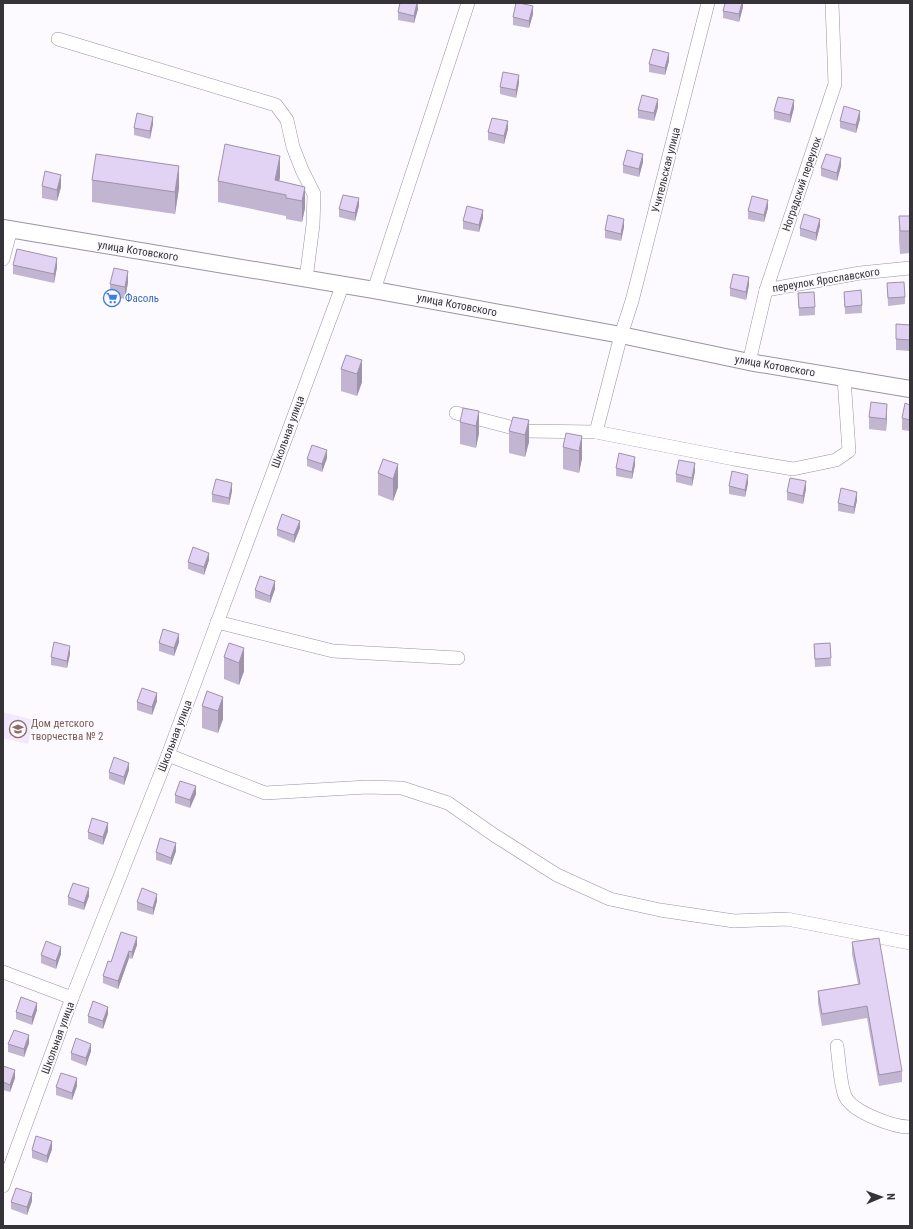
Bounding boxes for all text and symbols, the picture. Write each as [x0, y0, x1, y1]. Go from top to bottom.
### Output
street label: Учительская улица [649, 126, 683, 214]
street label: Ноградский переулок [780, 134, 825, 233]
street label: улица Котовского [97, 238, 180, 264]
street label: переулок Ярославского [771, 265, 881, 295]
supermarket icon: Фасоль [102, 288, 122, 308]
street label: улица Котовского [416, 291, 499, 319]
place label: Фасоль [125, 292, 159, 305]
street label: улица Котовского [734, 353, 817, 380]
street label: Школьная улица [269, 394, 307, 470]
street label: Школьная улица [155, 698, 195, 774]
place label: Дом детского творчества № 2 [31, 717, 103, 743]
school or university icon: Дом детского творчества № 2 [8, 719, 28, 739]
street label: Школьная улица [39, 1000, 77, 1076]
north arrow [861, 1177, 901, 1217]
text: N [884, 1193, 897, 1201]

